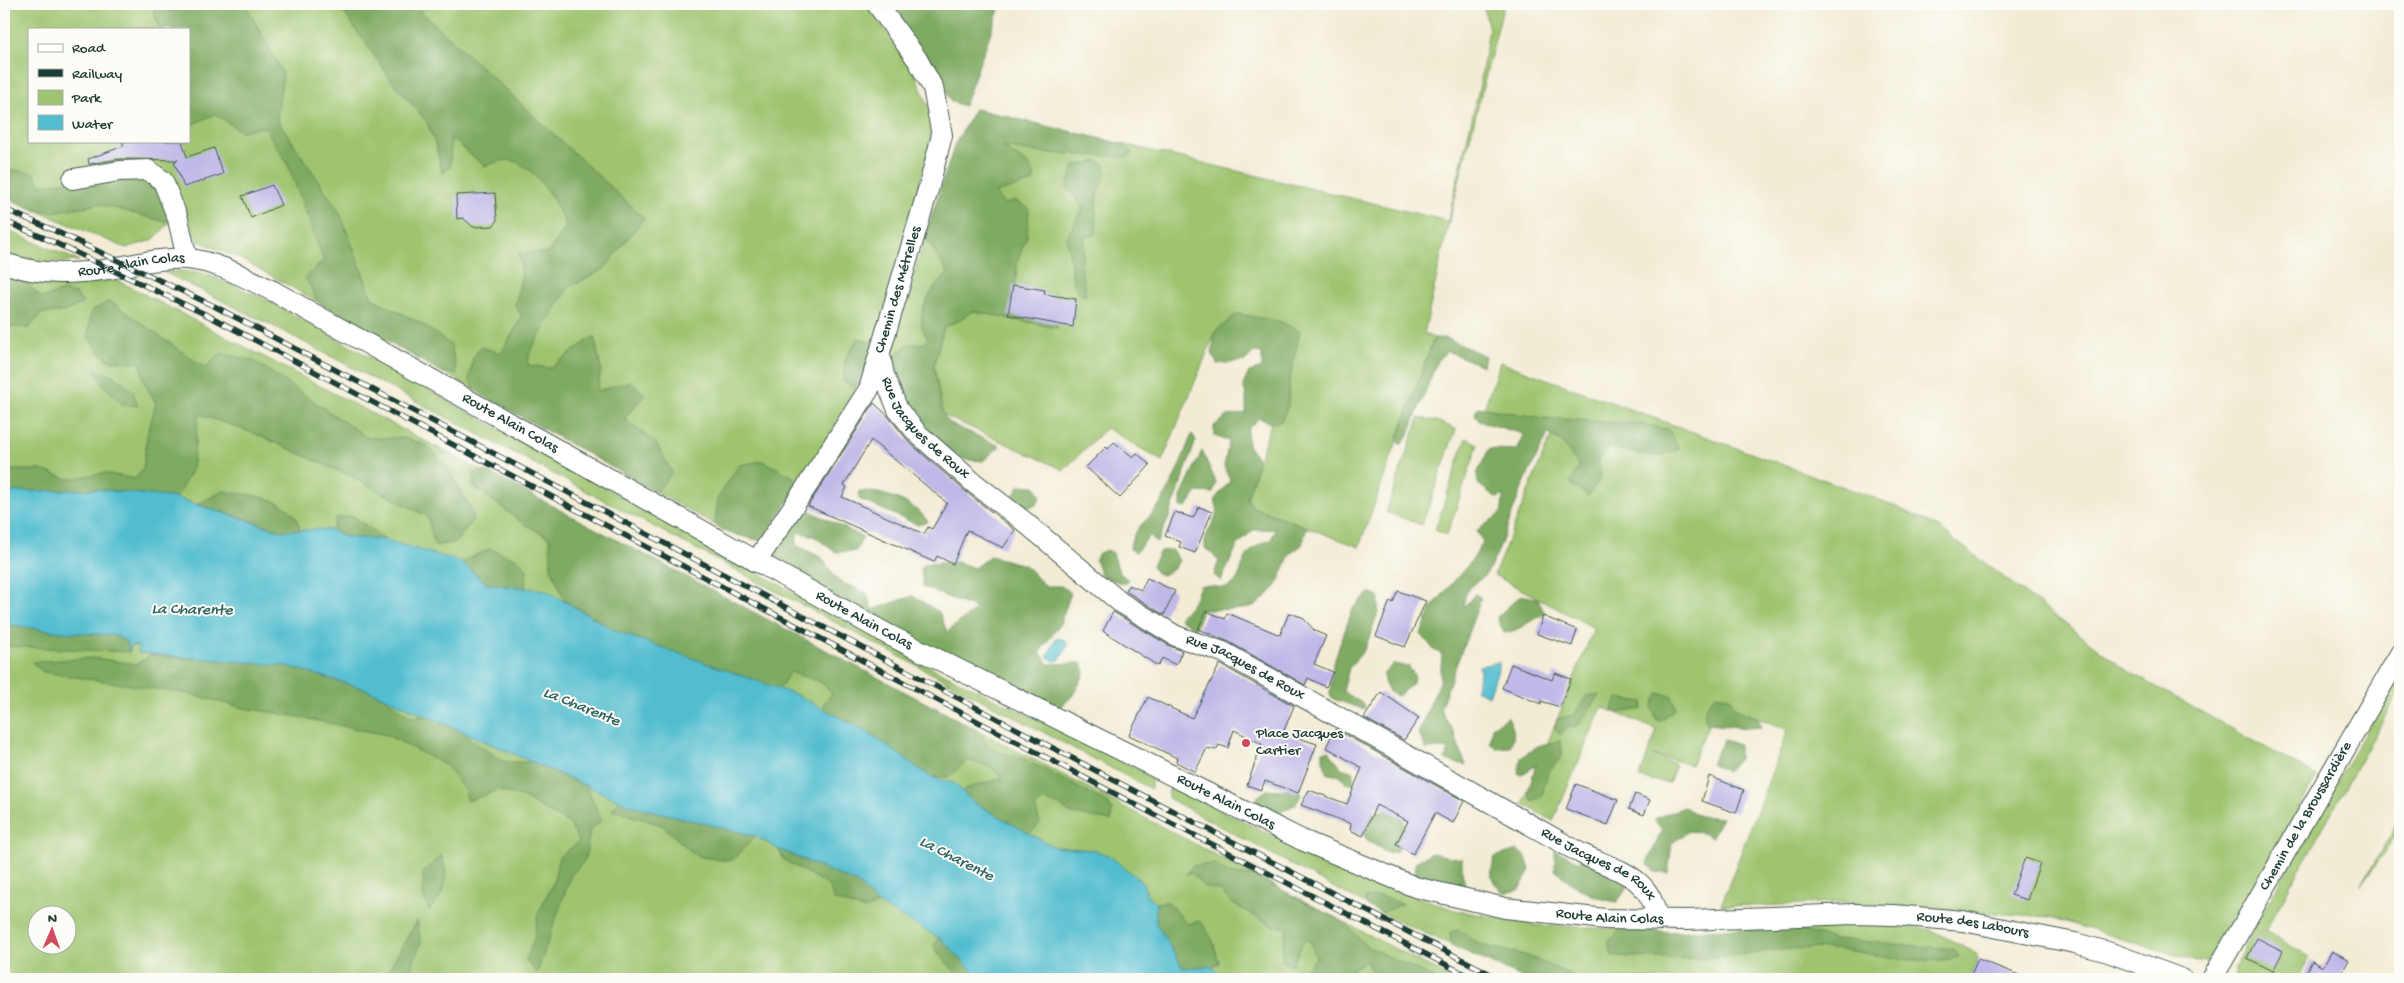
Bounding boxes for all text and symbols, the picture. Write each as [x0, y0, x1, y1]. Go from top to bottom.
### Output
legend [28, 28, 190, 142]
text: Road [72, 40, 106, 58]
text: Railway [72, 66, 123, 84]
text: Park [71, 90, 102, 108]
text: Water [72, 116, 114, 134]
street label: Chemin des Métrelles [871, 224, 926, 356]
street label: Route Alain Colas [77, 250, 185, 282]
street label: Rue Jacques de Roux [877, 374, 973, 484]
street label: Route Alain Colas [459, 389, 562, 458]
street label: Route Alain Colas [812, 587, 916, 654]
water label: La Charente [151, 601, 233, 621]
street label: Rue Jacques de Roux [1183, 631, 1308, 705]
water label: La Charente [540, 684, 623, 732]
place label: Place Jacques Cartier [1255, 725, 1343, 760]
marker: Place Jacques Cartier [1240, 737, 1252, 749]
street label: Chemin de la Broussardière [2256, 738, 2356, 894]
street label: Route Alain Colas [1174, 770, 1278, 834]
street label: Rue Jacques de Roux [1538, 824, 1660, 904]
water label: La Charente [916, 833, 997, 887]
street label: Route Alain Colas [1555, 905, 1664, 929]
north arrow [28, 906, 78, 956]
street label: Route des Labours [1916, 908, 2031, 943]
text: N [48, 911, 57, 928]

